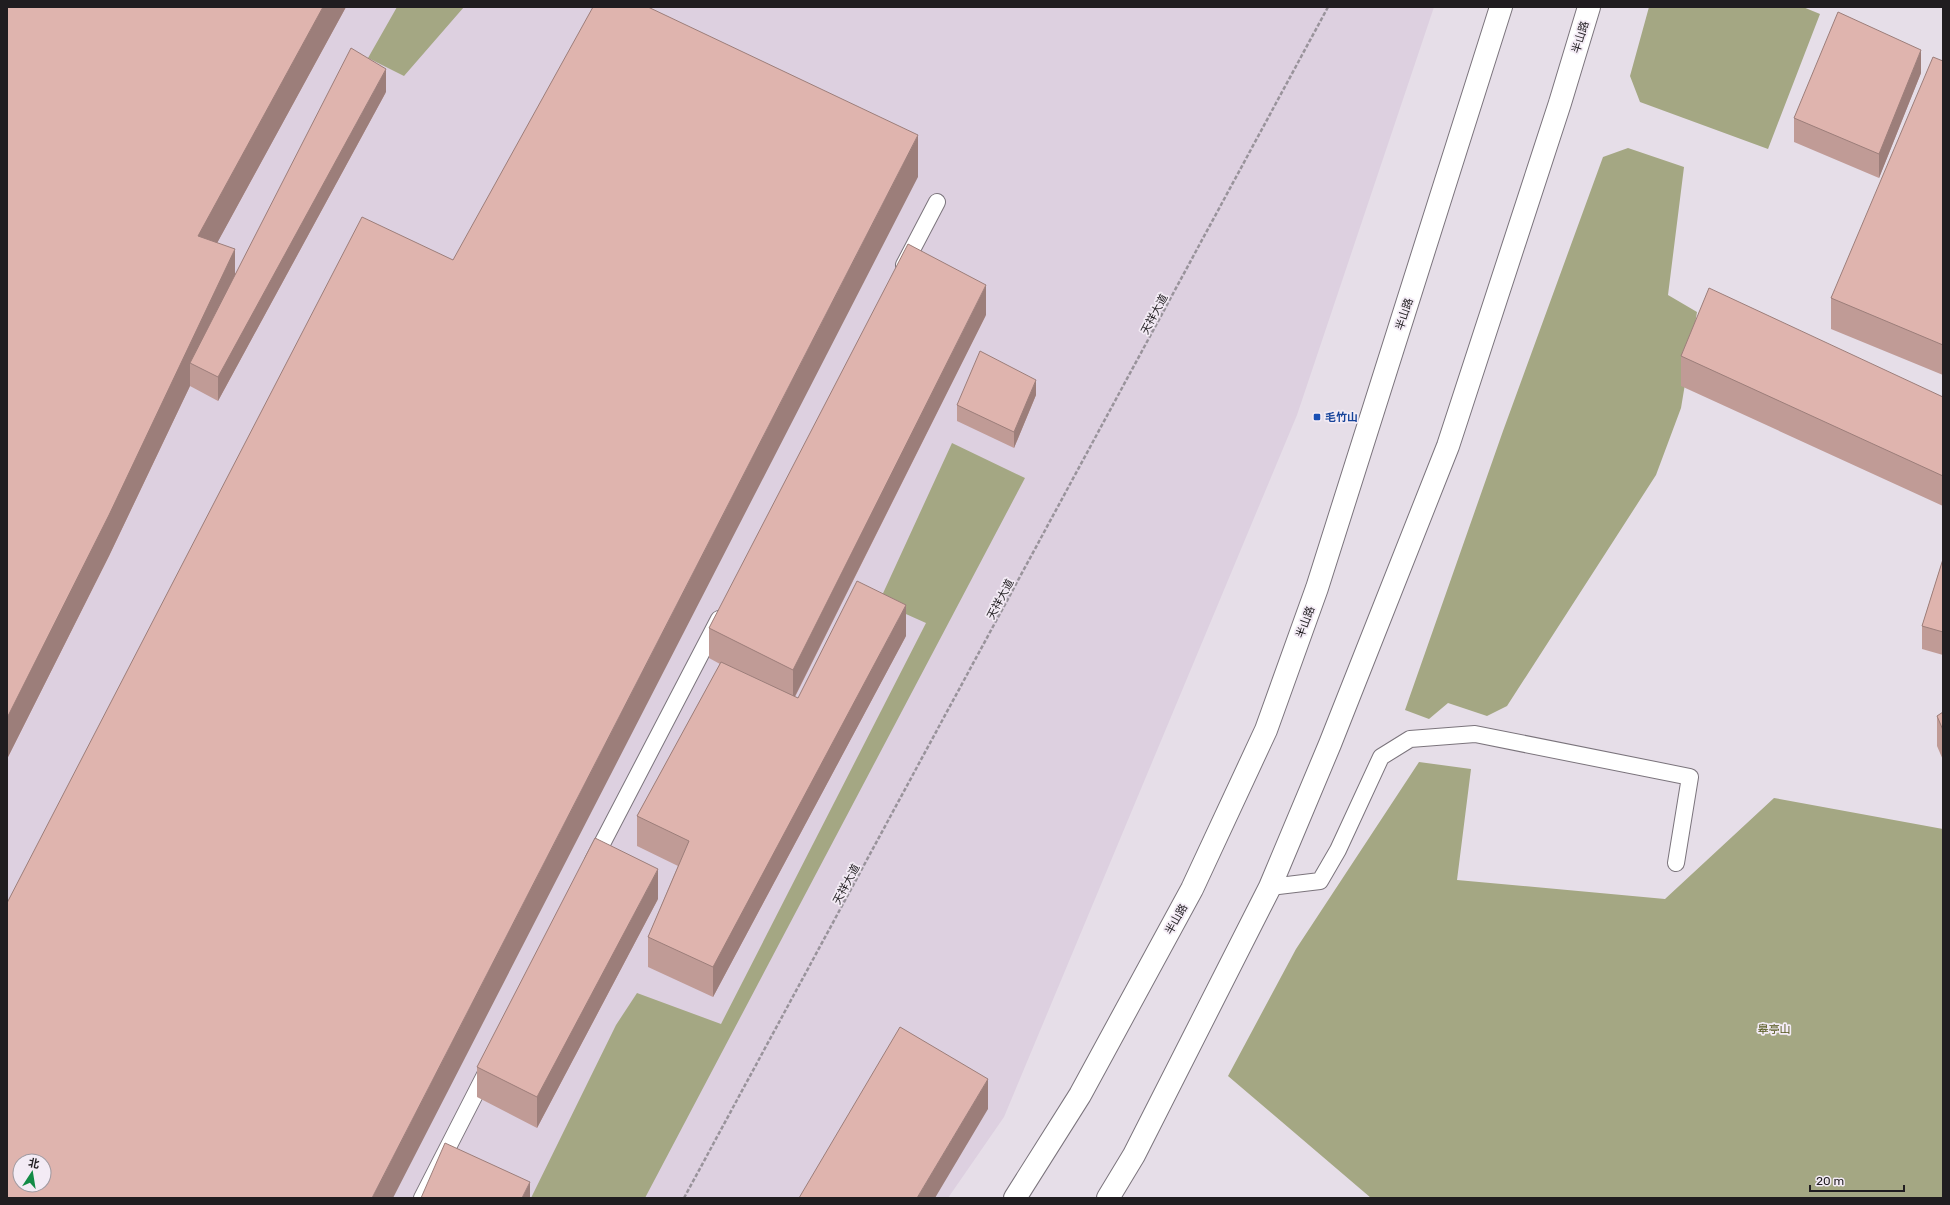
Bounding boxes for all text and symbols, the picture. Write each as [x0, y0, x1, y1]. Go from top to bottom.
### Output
street label: 半山路 [1569, 19, 1592, 55]
street label: 天祥大道 [1138, 292, 1171, 337]
street label: 半山路 [1393, 296, 1416, 332]
place label: 毛竹山 [1325, 411, 1358, 424]
marker: 毛竹山 [1312, 412, 1322, 422]
street label: 天祥大道 [984, 577, 1017, 622]
street label: 半山路 [1294, 604, 1317, 640]
street label: 天祥大道 [830, 862, 863, 907]
street label: 半山路 [1163, 902, 1190, 937]
park label: 皋亭山 [1758, 1023, 1791, 1036]
north arrow [12, 1153, 52, 1193]
text: 北 [27, 1156, 41, 1171]
scale bar [1810, 1167, 1904, 1193]
text: 20 m [1816, 1174, 1844, 1188]

